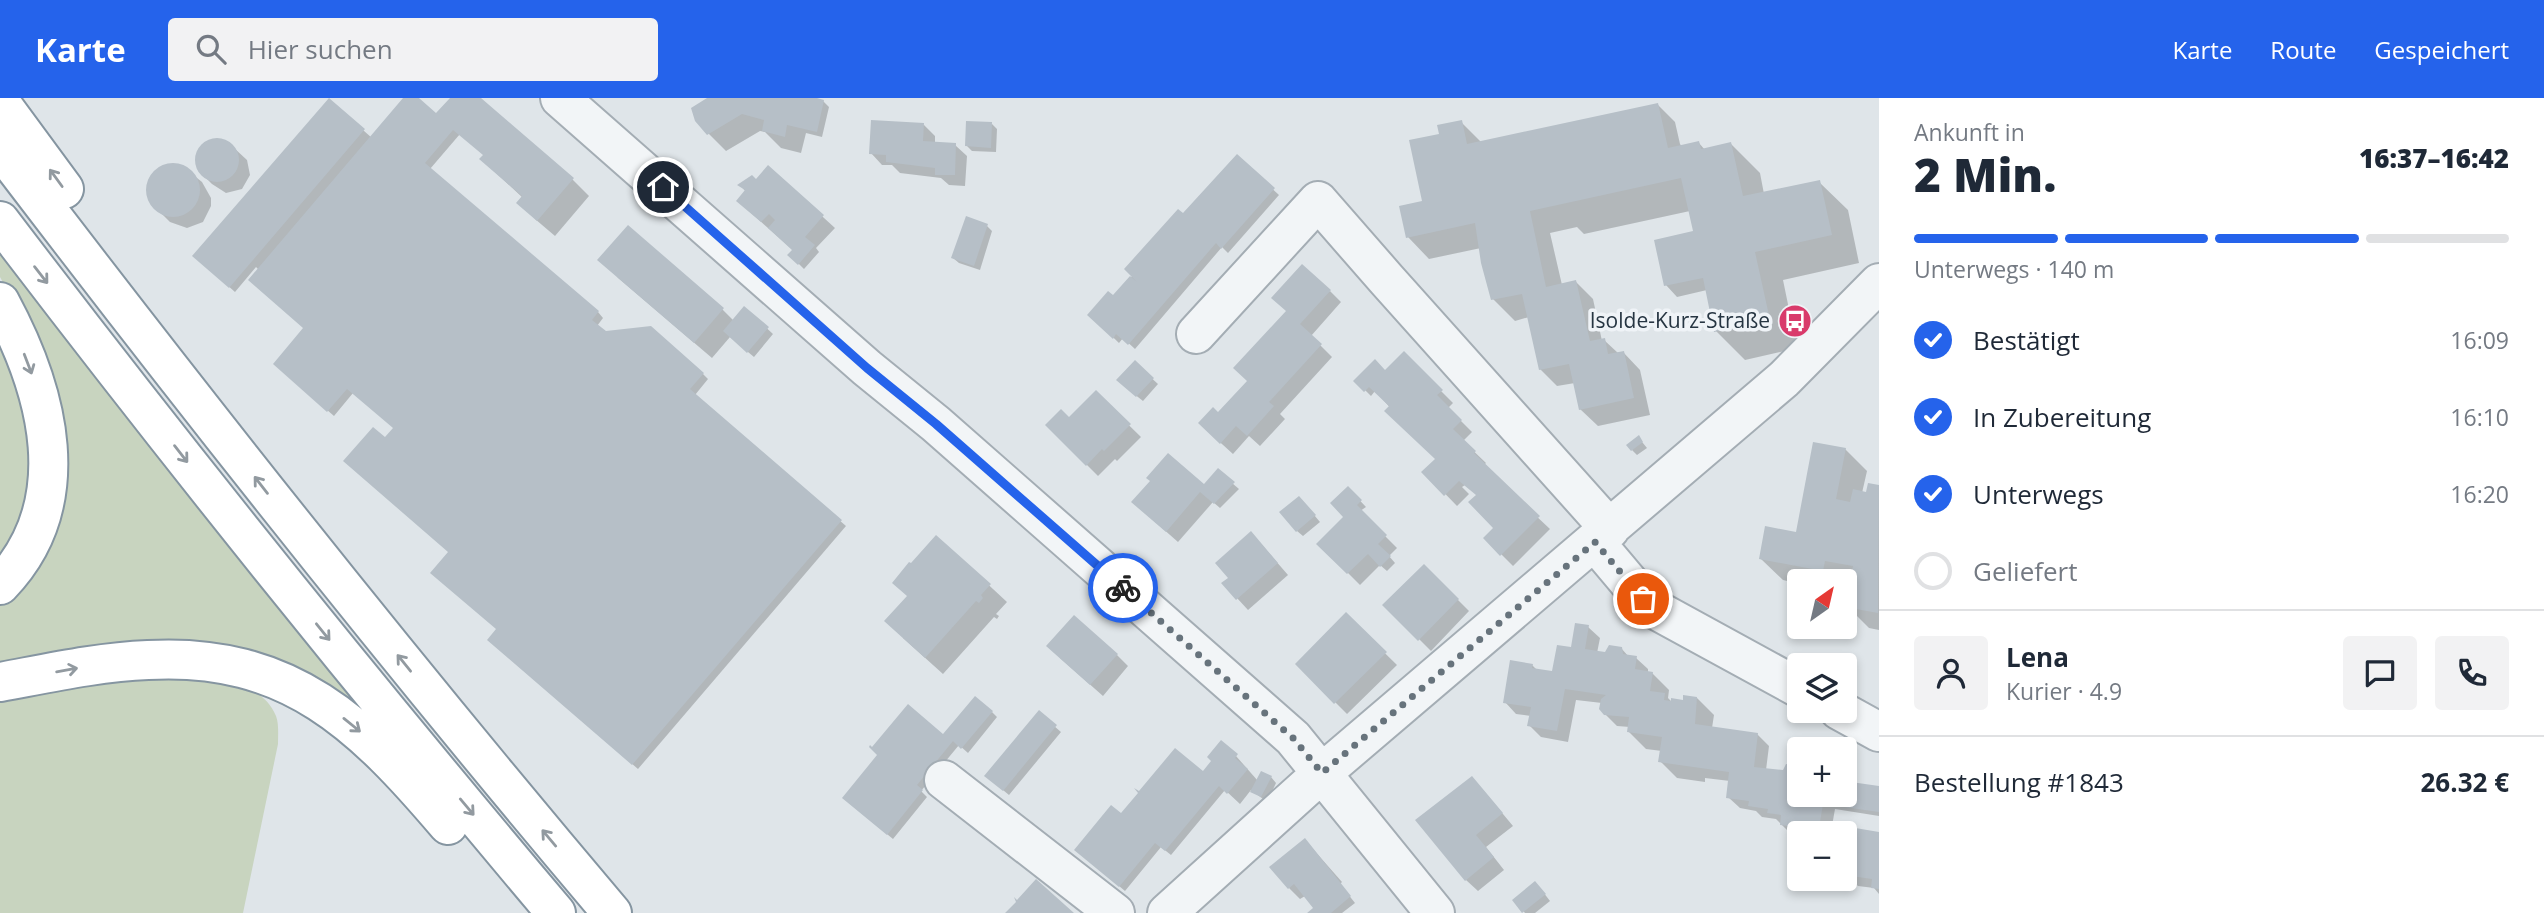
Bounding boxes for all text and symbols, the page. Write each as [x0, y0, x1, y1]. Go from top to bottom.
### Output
search box [168, 18, 658, 81]
text: Karte [35, 27, 126, 72]
icon: search [192, 30, 230, 68]
text: Hier suchen [248, 31, 393, 67]
text: Karte [2172, 33, 2232, 66]
text: Route [2270, 33, 2336, 66]
text: Gespeichert [2374, 33, 2509, 66]
text: Ankunft in [1914, 116, 2025, 148]
text: 16:37–16:42 [2359, 140, 2509, 176]
text: 2 Min. [1914, 143, 2056, 205]
pin [633, 157, 693, 217]
icon: home [644, 168, 682, 206]
one-way arrow [49, 169, 63, 188]
text: Unterwegs · 140 m [1914, 253, 2114, 285]
one-way arrow [34, 265, 49, 283]
bus stop icon: Isolde-Kurz-Straße [1776, 302, 1814, 340]
place label: Isolde-Kurz-Straße [1590, 306, 1770, 334]
icon: check [1914, 321, 1952, 359]
text: Bestätigt [1973, 322, 2080, 358]
text: 16:09 [2450, 324, 2509, 356]
one-way arrow [23, 353, 35, 375]
icon: check [1914, 398, 1952, 436]
text: In Zubereitung [1973, 399, 2151, 435]
text: 16:10 [2450, 401, 2509, 433]
one-way arrow [174, 444, 189, 463]
icon: check [1914, 475, 1952, 513]
text: Unterwegs [1973, 476, 2104, 512]
one-way arrow [254, 477, 269, 495]
text: 16:20 [2450, 478, 2509, 510]
courier [1088, 553, 1158, 623]
text: Geliefert [1973, 553, 2077, 589]
icon: bike [1104, 569, 1142, 607]
pin [1613, 569, 1673, 629]
north arrow [1787, 569, 1857, 639]
map controls [1787, 569, 1857, 891]
icon: bag [1624, 580, 1662, 618]
one-way arrow [316, 622, 331, 641]
button: person [1914, 636, 1988, 710]
button: chat [2343, 636, 2417, 710]
button: phone [2435, 636, 2509, 710]
text: Lena [2006, 639, 2069, 675]
button: layers [1787, 653, 1857, 723]
one-way arrow [396, 654, 412, 672]
one-way arrow [55, 663, 78, 676]
text: Kurier · 4.9 [2006, 675, 2122, 707]
one-way arrow [342, 717, 360, 732]
button: + [1787, 737, 1857, 807]
text: Bestellung #1843 [1914, 764, 2124, 800]
text: 26.32 € [2421, 764, 2509, 800]
one-way arrow [459, 798, 475, 816]
button: − [1787, 821, 1857, 891]
one-way arrow [541, 829, 557, 847]

